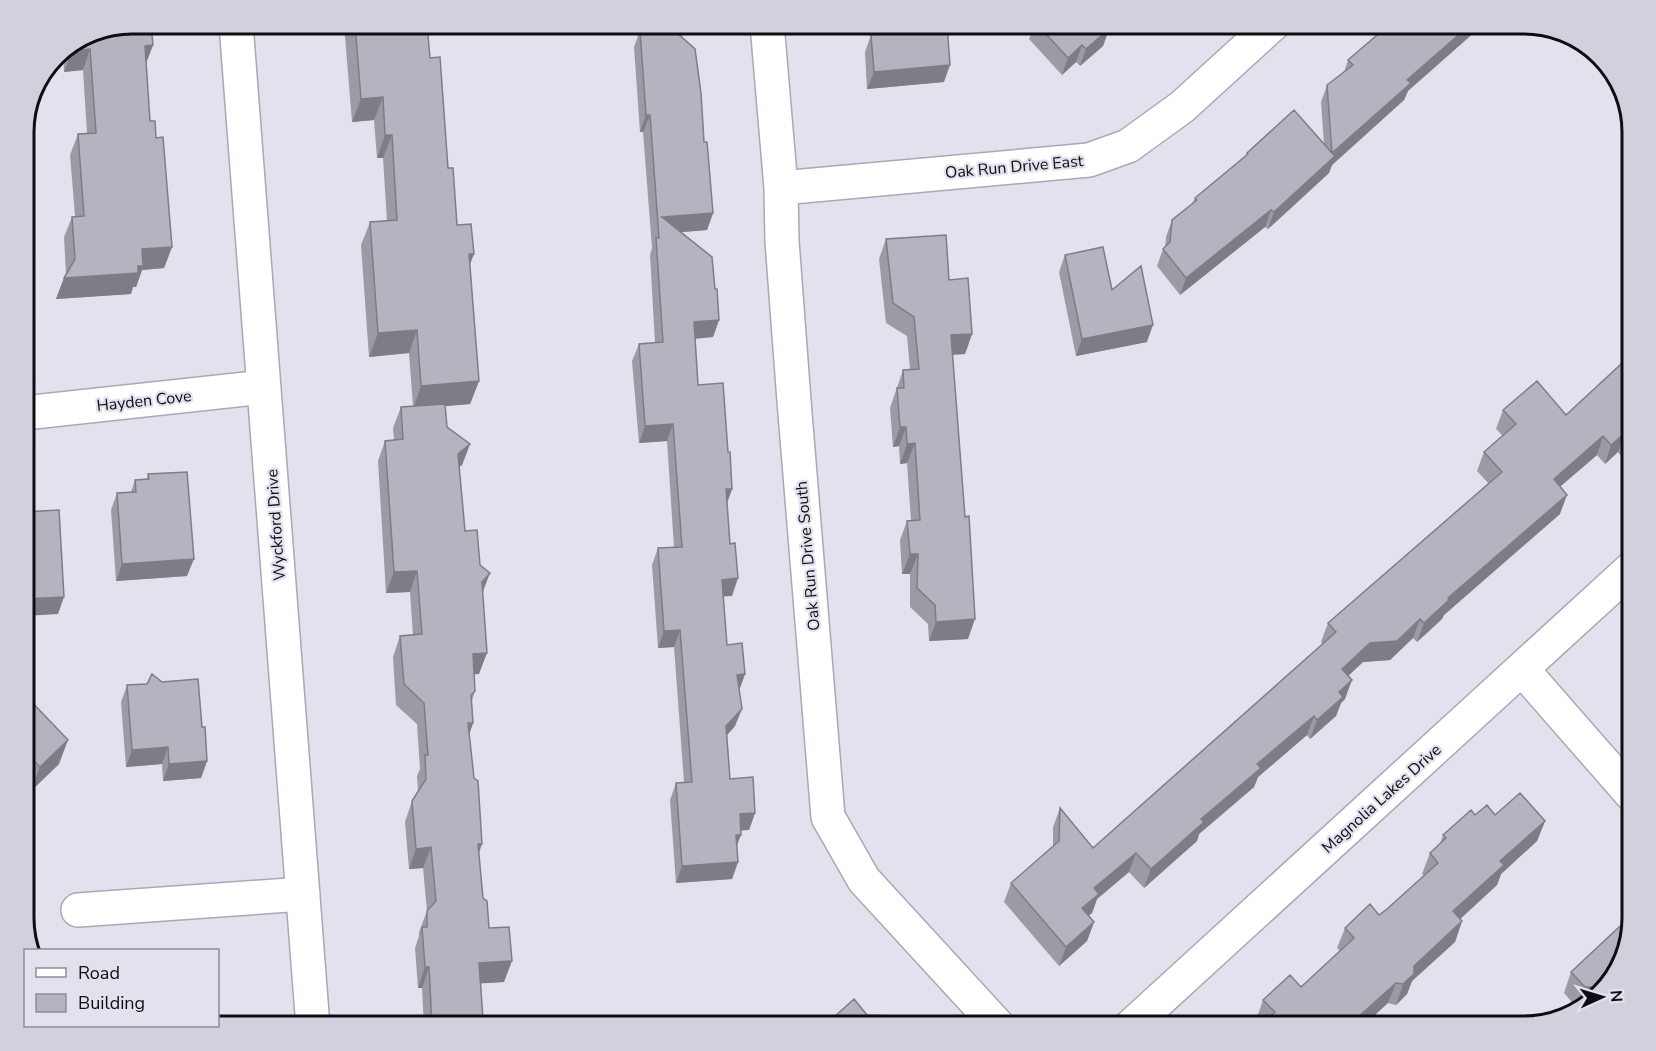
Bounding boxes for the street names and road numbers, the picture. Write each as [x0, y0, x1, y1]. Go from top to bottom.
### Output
street label: Oak Run Drive East [944, 150, 1085, 184]
street label: Hayden Cove [96, 385, 193, 417]
street label: Wyckford Drive [261, 468, 291, 581]
street label: Oak Run Drive South [790, 480, 825, 632]
street label: Magnolia Lakes Drive [1317, 739, 1446, 858]

